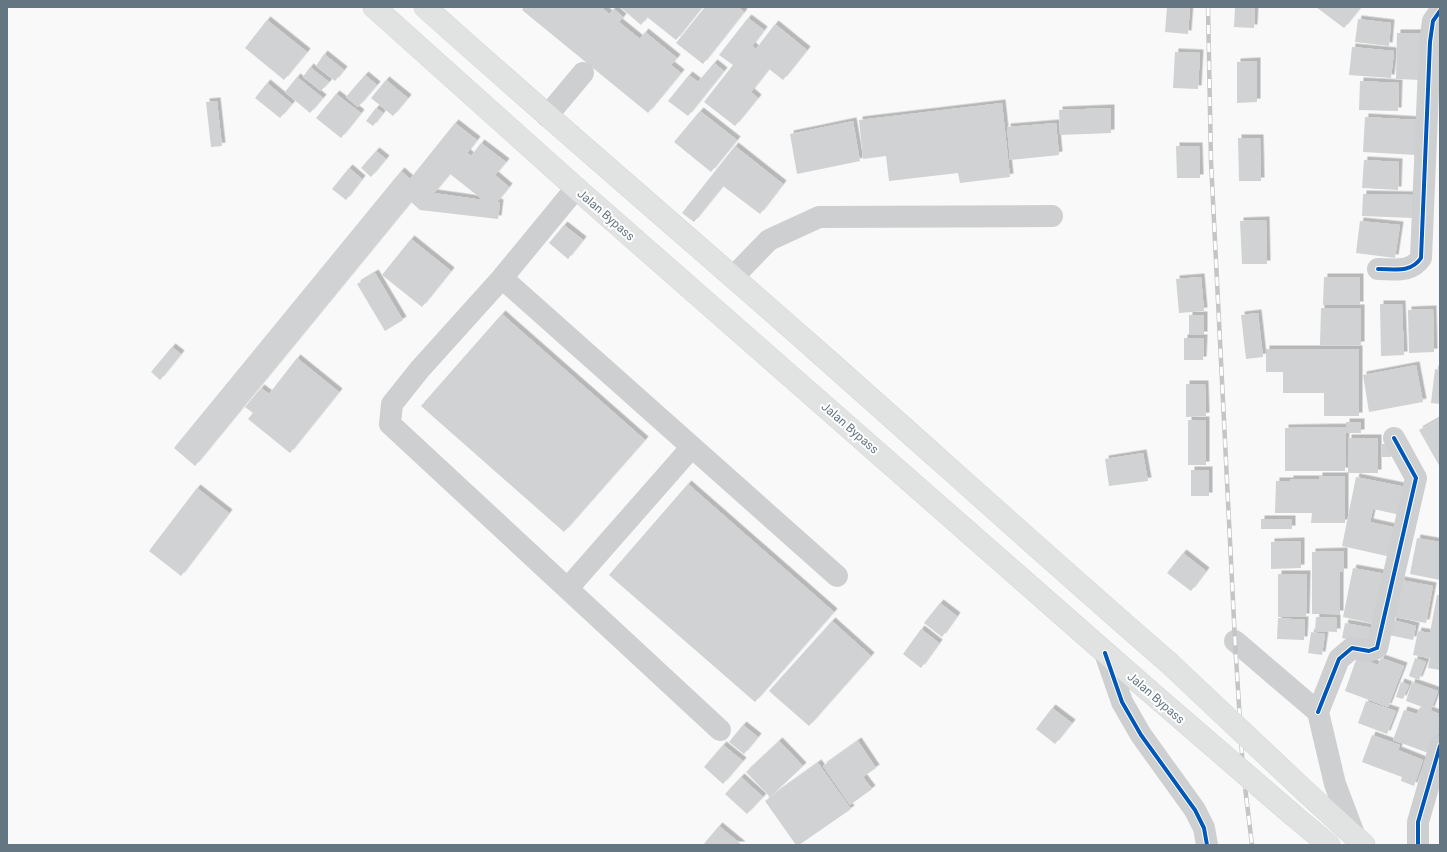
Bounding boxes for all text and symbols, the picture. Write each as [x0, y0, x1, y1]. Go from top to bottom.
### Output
street label: Jalan Bypass [575, 186, 637, 244]
street label: Jalan Bypass [819, 399, 881, 457]
street label: Jalan Bypass [1125, 669, 1187, 727]

